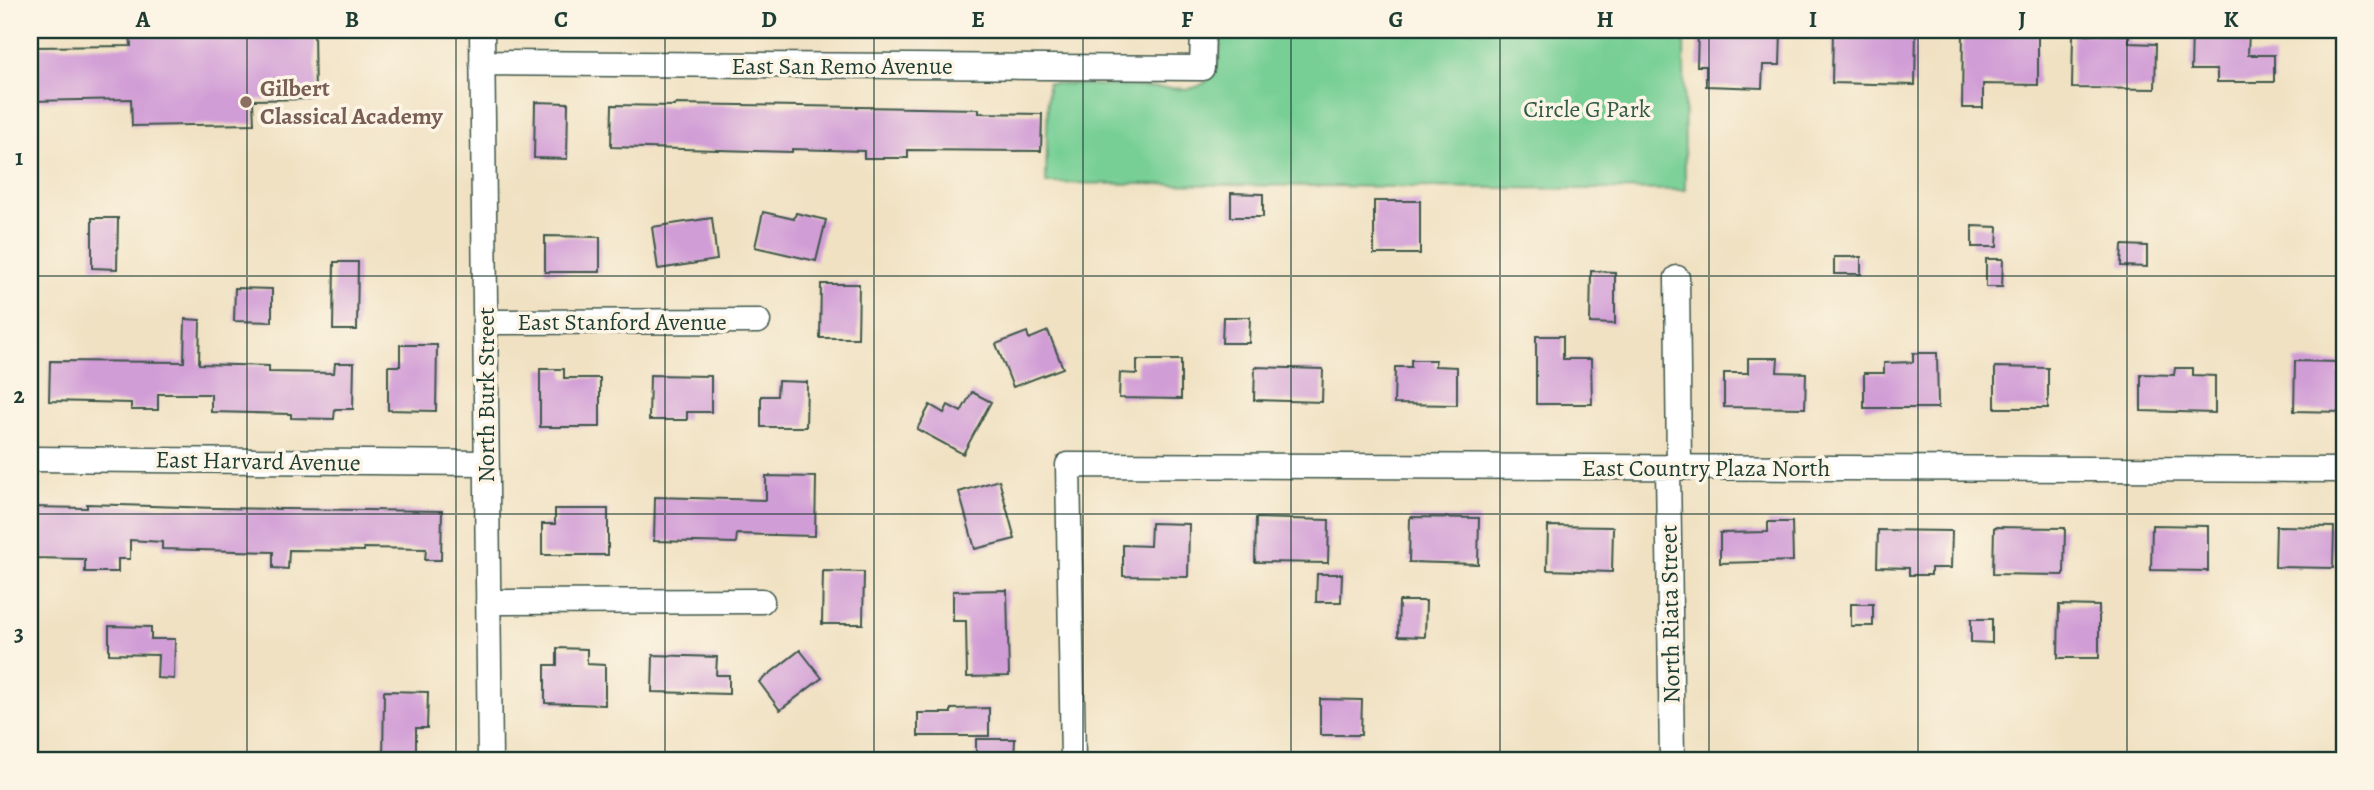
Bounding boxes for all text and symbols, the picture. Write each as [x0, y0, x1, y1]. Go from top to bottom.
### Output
text: A [135, 4, 151, 35]
text: B [345, 4, 359, 35]
text: C [554, 4, 568, 35]
text: D [761, 4, 777, 35]
text: E [971, 4, 985, 35]
text: F [1181, 4, 1194, 35]
text: G [1388, 4, 1404, 35]
text: H [1596, 4, 1614, 35]
text: I [1809, 4, 1817, 35]
text: J [2018, 4, 2026, 35]
text: K [2223, 4, 2239, 35]
street label: East San Remo Avenue [731, 50, 953, 82]
place label: Gilbert Classical Academy [260, 72, 444, 132]
park label: Circle G Park [1523, 93, 1651, 125]
marker: Gilbert Classical Academy [238, 94, 254, 110]
text: 1 [15, 142, 23, 173]
street label: East Stanford Avenue [517, 306, 727, 338]
street label: North Burk Street [470, 307, 502, 483]
text: 2 [13, 380, 25, 411]
street label: East Harvard Avenue [155, 443, 361, 479]
street label: East Country Plaza North [1582, 452, 1831, 484]
street label: North Riata Street [1652, 524, 1688, 704]
text: 3 [14, 618, 24, 649]

